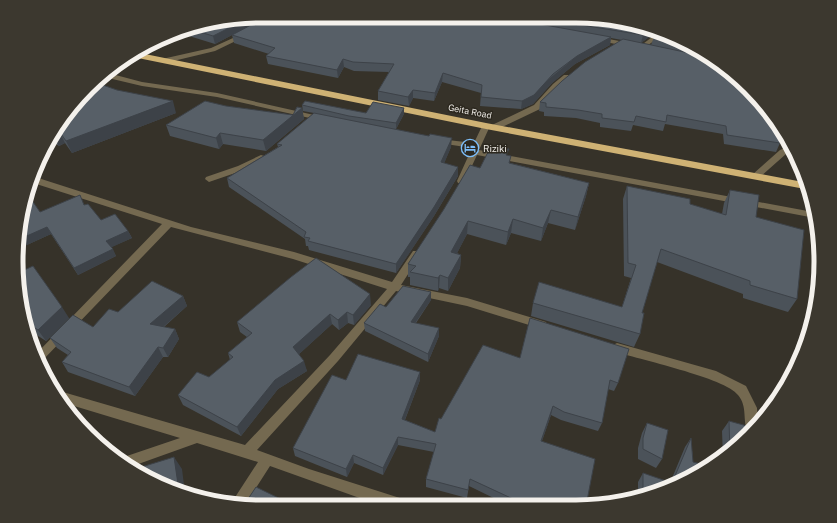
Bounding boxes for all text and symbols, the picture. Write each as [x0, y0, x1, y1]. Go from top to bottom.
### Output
street label: Geita Road [447, 101, 493, 121]
hotel icon: Riziki [460, 138, 480, 158]
place label: Riziki [483, 142, 507, 155]

